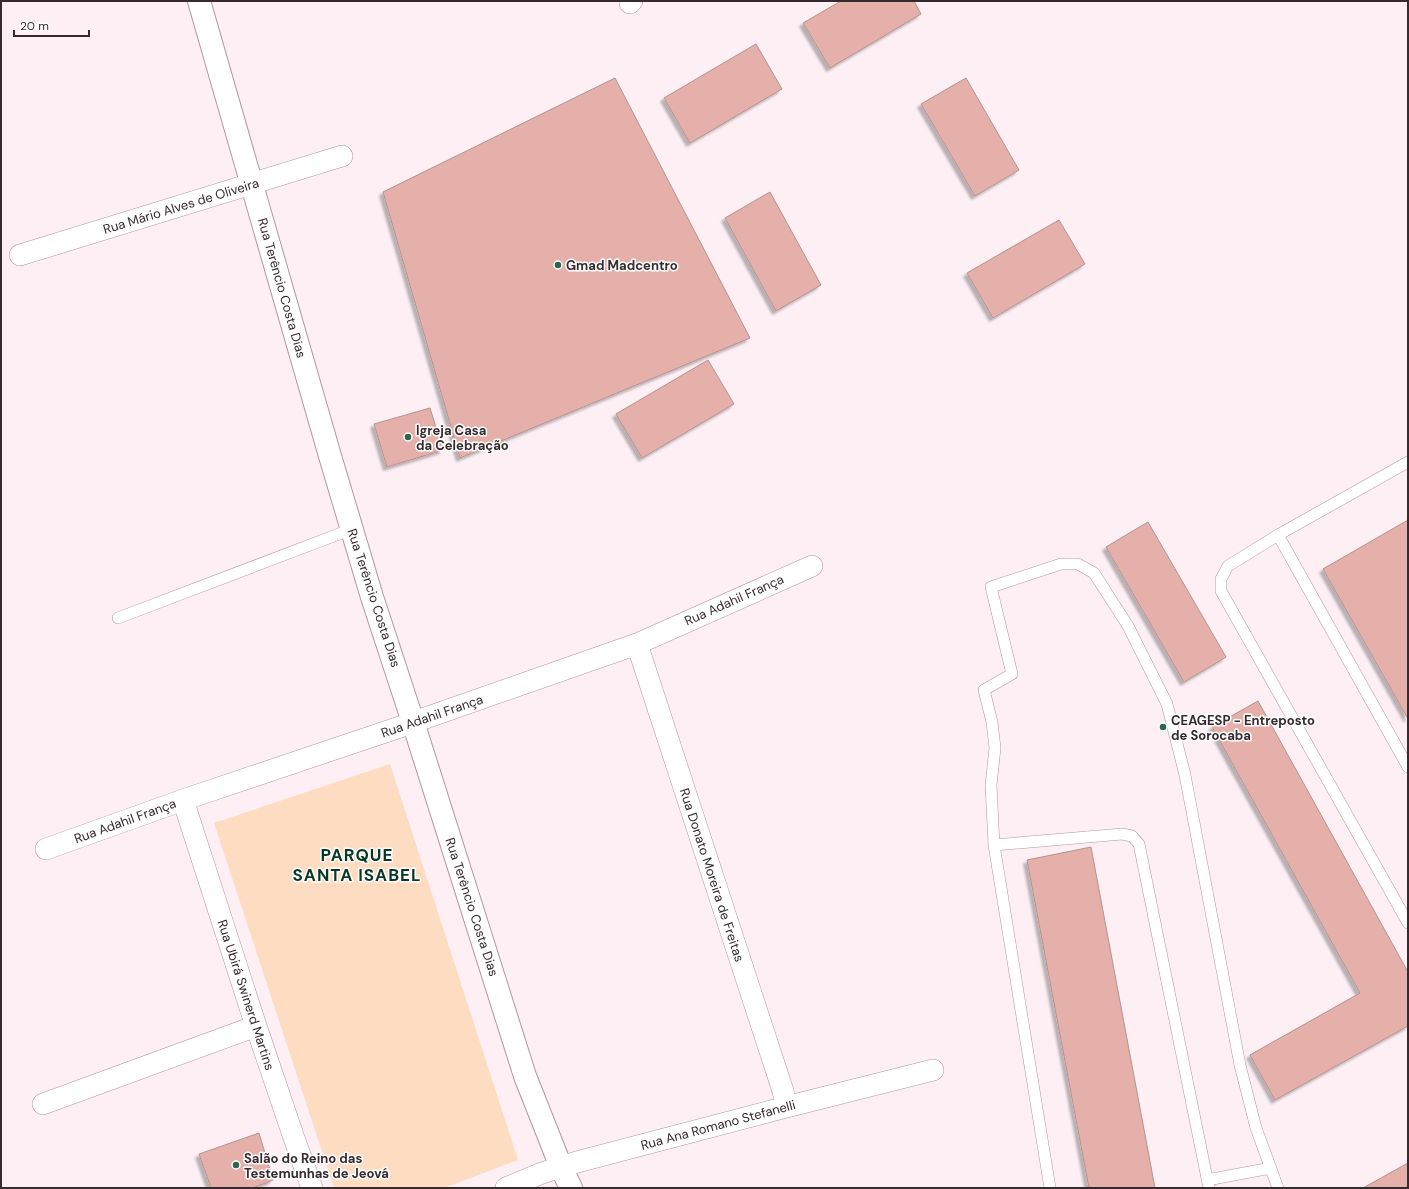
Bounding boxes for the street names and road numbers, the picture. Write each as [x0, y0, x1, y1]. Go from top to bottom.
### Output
street label: Rua Mário Alves de Oliveira [101, 174, 261, 238]
street label: Rua Terêncio Costa Dias [254, 216, 310, 360]
street label: Rua Terêncio Costa Dias [344, 526, 404, 670]
street label: Rua Adahil França [682, 570, 786, 630]
street label: Rua Adahil França [379, 691, 485, 741]
street label: Rua Donato Moreira de Freitas [676, 786, 748, 964]
street label: Rua Adahil França [72, 795, 178, 847]
street label: Rua Terêncio Costa Dias [442, 835, 502, 979]
street label: Rua Ubirá Swinerd Martins [214, 918, 278, 1072]
street label: Rua Ana Romano Stefanelli [639, 1096, 797, 1154]

